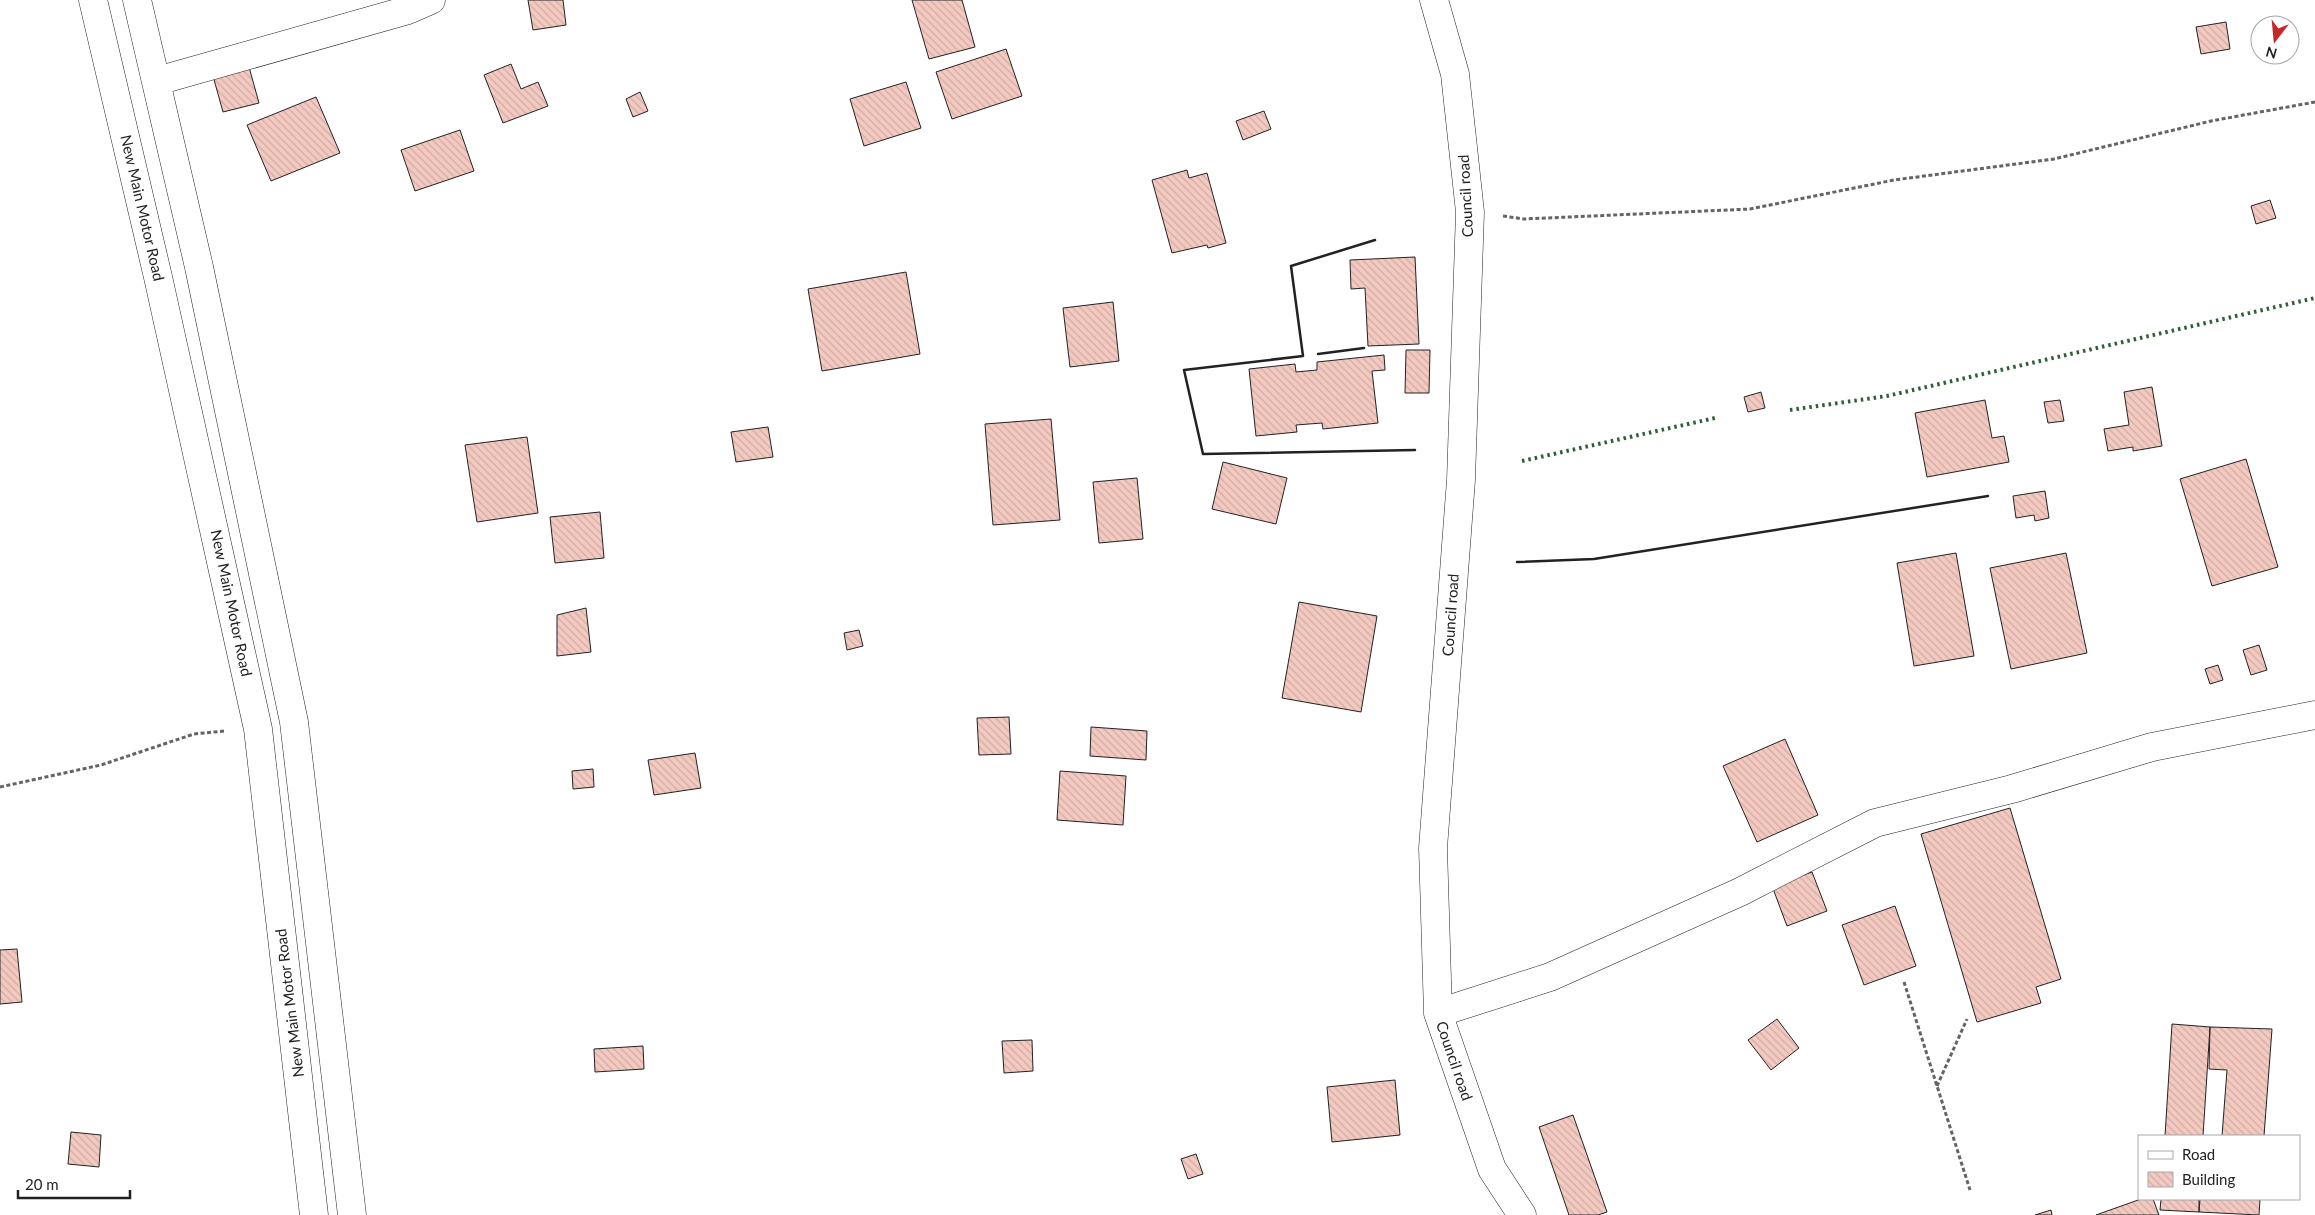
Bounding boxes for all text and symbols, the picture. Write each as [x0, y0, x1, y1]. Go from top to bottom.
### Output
north arrow [2250, 15, 2300, 65]
text: N [2264, 43, 2279, 63]
street label: New Main Motor Road [117, 133, 169, 283]
street label: Council road [1454, 154, 1476, 238]
street label: New Main Motor Road [208, 528, 256, 678]
street label: Council road [1438, 573, 1462, 657]
street label: New Main Motor Road [271, 928, 307, 1078]
street label: Council road [1433, 1019, 1477, 1103]
legend [2138, 1135, 2300, 1200]
text: Road [2182, 1145, 2215, 1163]
scale bar [18, 1168, 130, 1200]
text: Building [2182, 1170, 2235, 1188]
text: 20 m [25, 1175, 59, 1193]

